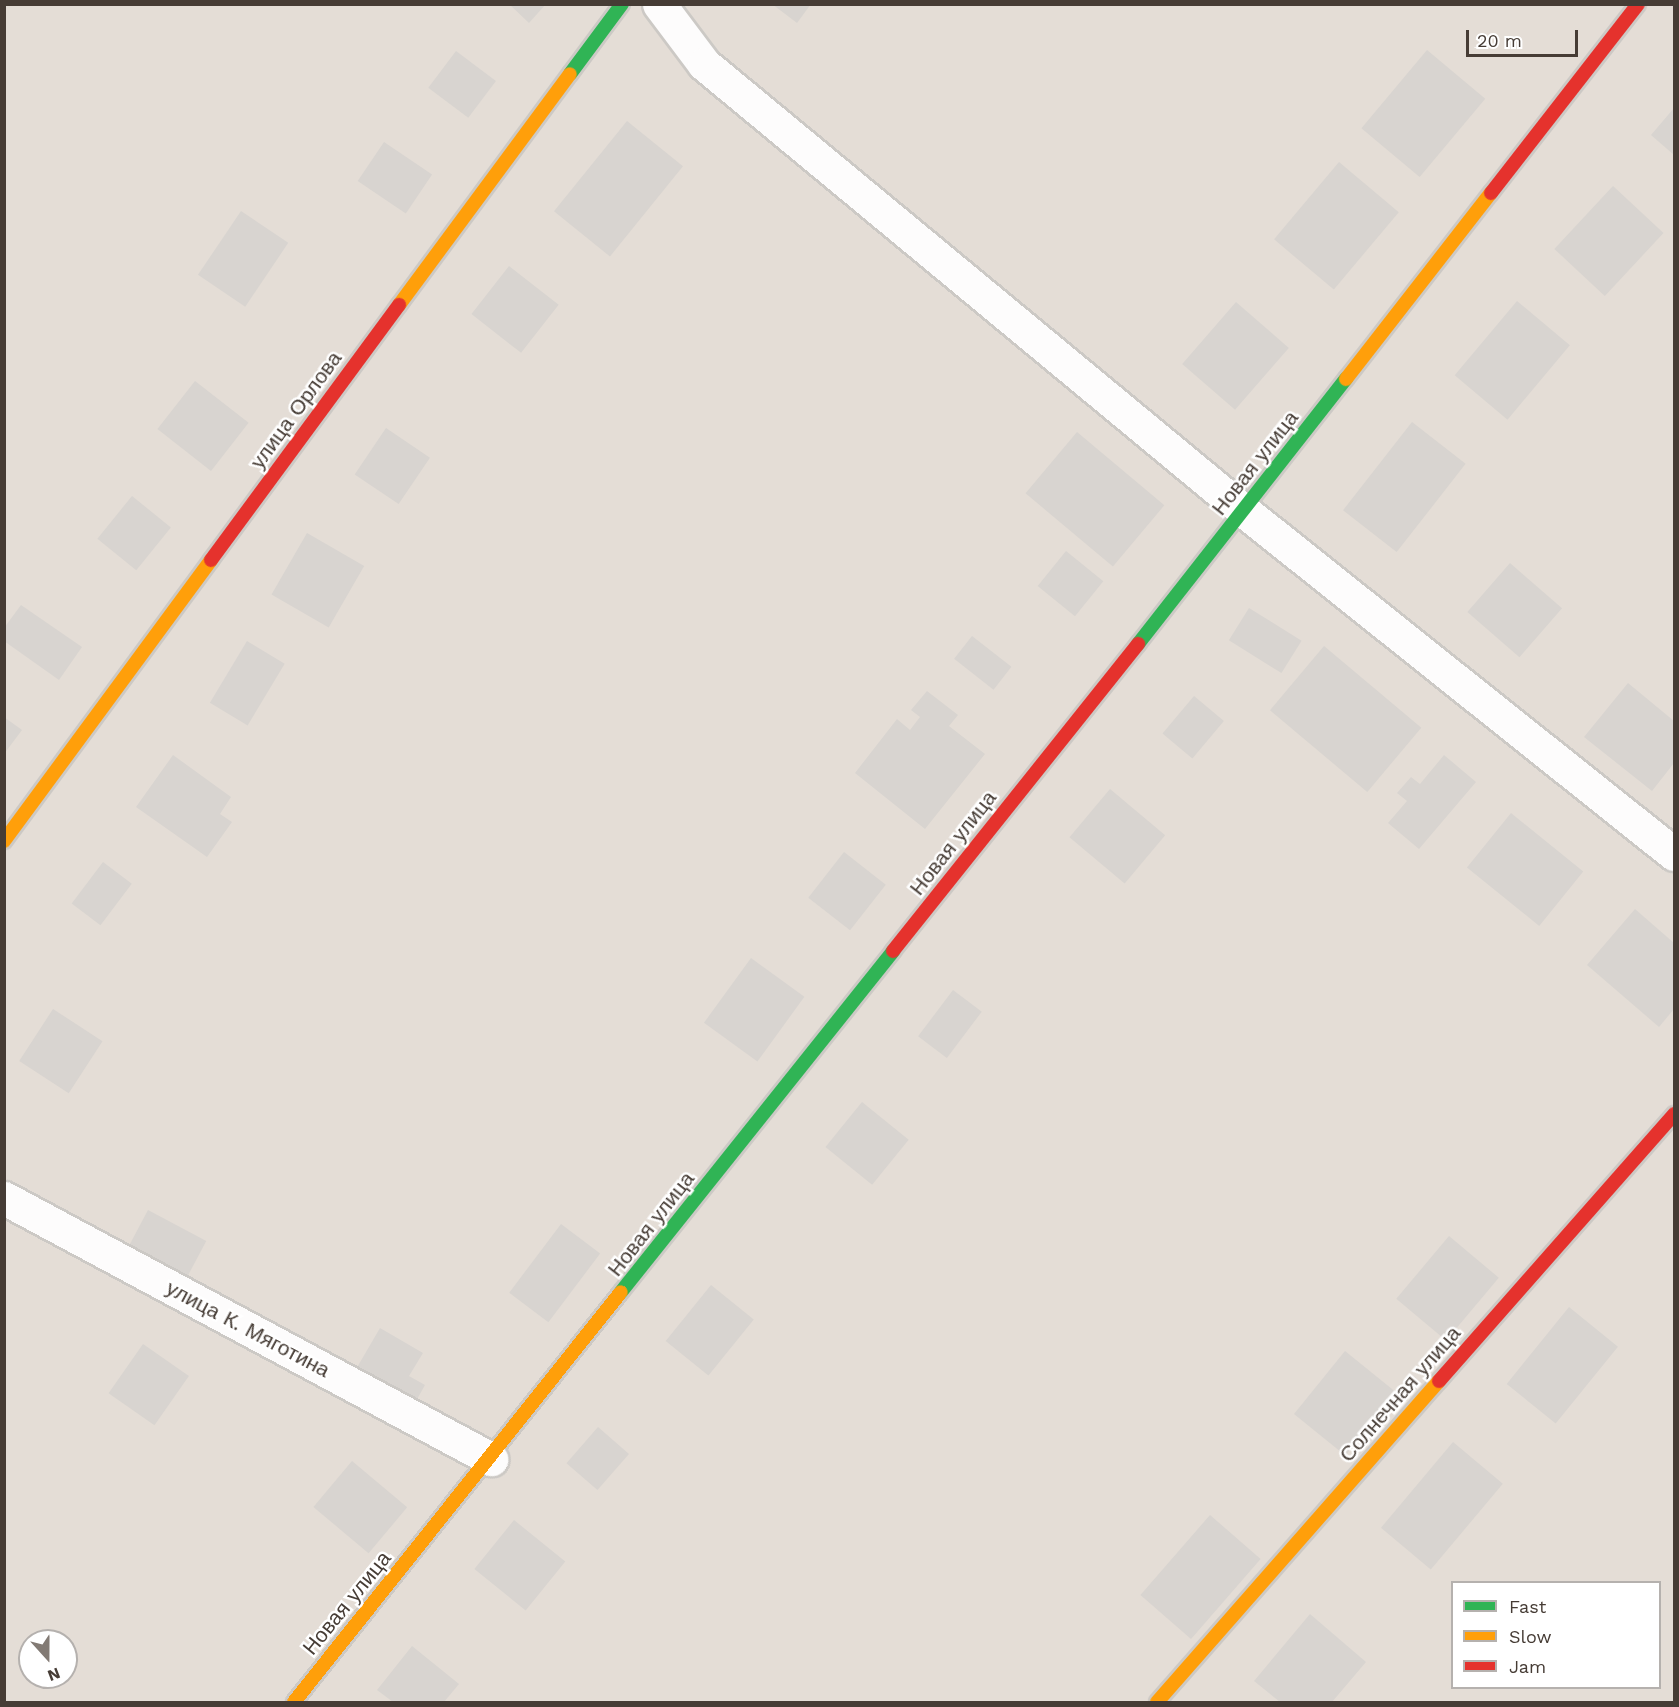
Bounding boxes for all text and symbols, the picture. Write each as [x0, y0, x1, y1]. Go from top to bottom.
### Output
scale bar [1469, 18, 1582, 56]
text: 20 m [1477, 30, 1522, 51]
street label: улица Орлова [245, 346, 347, 474]
street label: Новая улица [1206, 406, 1304, 520]
street label: Новая улица [904, 786, 1002, 900]
street label: Новая улица [602, 1167, 700, 1281]
street label: улица К. Мяготина [162, 1275, 334, 1383]
street label: Солнечная улица [1334, 1321, 1466, 1467]
street label: Новая улица [298, 1546, 396, 1660]
legend [1451, 1581, 1661, 1689]
text: Fast [1509, 1596, 1546, 1617]
text: Slow [1509, 1626, 1552, 1647]
north arrow [18, 1629, 78, 1689]
text: Jam [1509, 1656, 1546, 1677]
text: N [45, 1663, 63, 1685]

